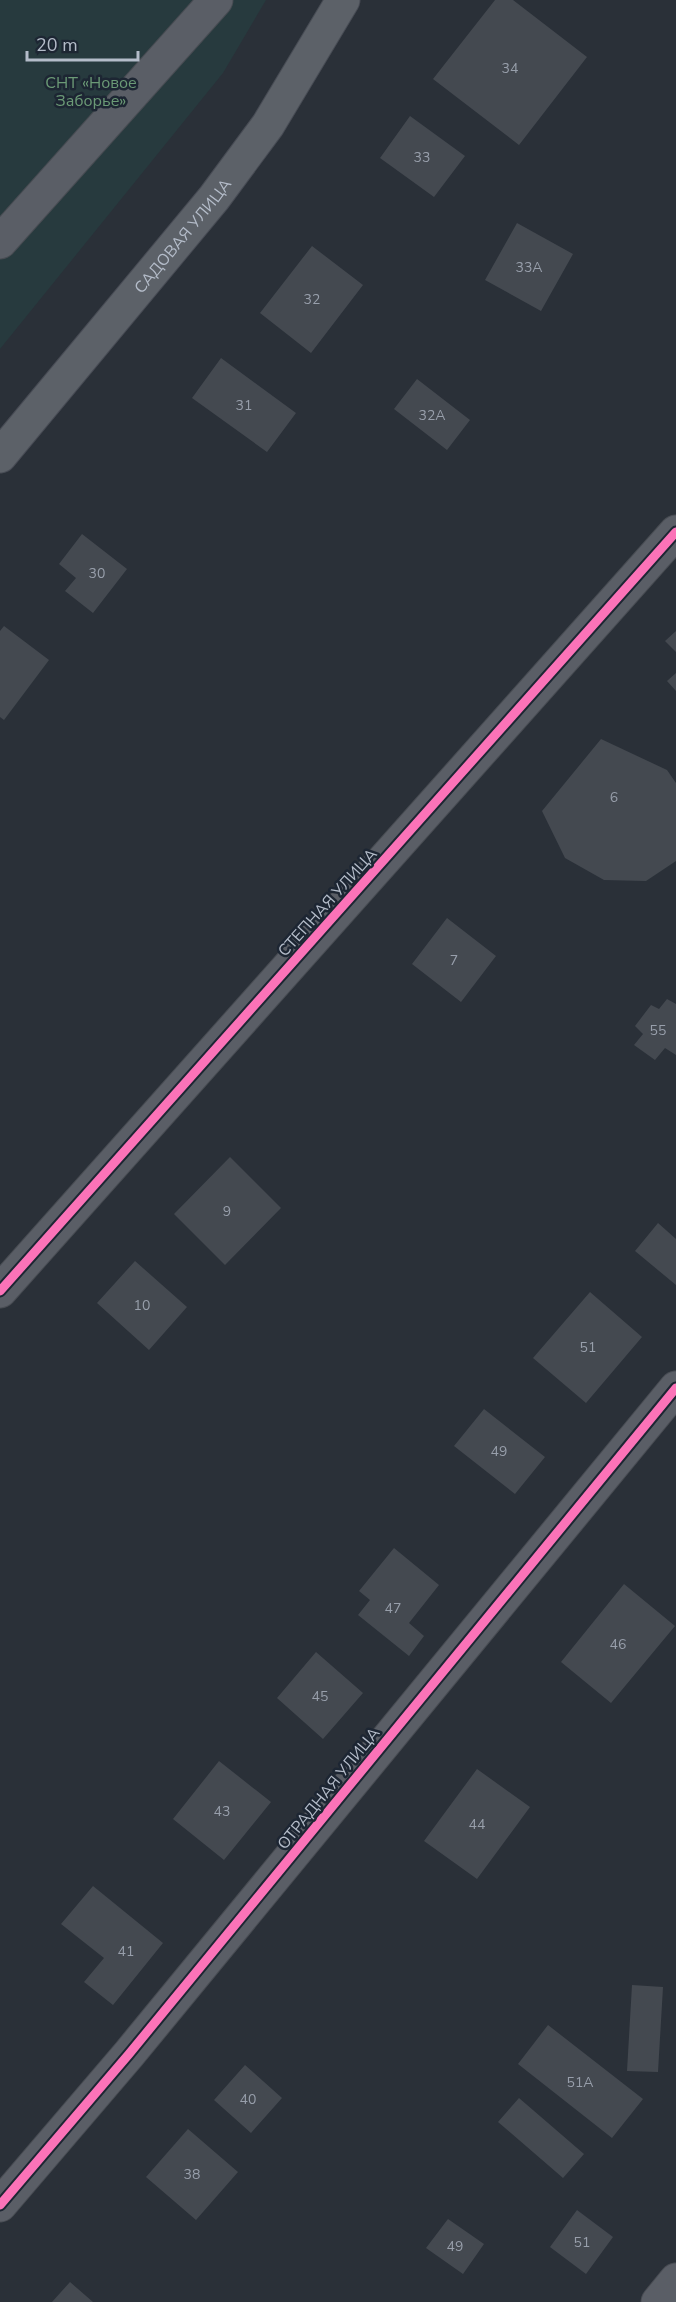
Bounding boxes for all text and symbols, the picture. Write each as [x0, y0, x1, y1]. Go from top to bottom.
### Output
scale bar [27, 24, 138, 62]
text: 20 m [36, 33, 78, 57]
house number: 34 [502, 59, 518, 78]
park label: СНТ «Новое Заборье» [45, 72, 137, 112]
house number: 33 [414, 148, 430, 167]
street label: САДОВАЯ УЛИЦА [129, 174, 237, 298]
house number: 33А [515, 258, 543, 277]
house number: 32 [304, 290, 320, 309]
house number: 31 [236, 396, 252, 415]
house number: 32А [418, 406, 446, 425]
house number: 30 [89, 564, 105, 583]
house number: 6 [610, 788, 618, 807]
street label: СТЕПНАЯ УЛИЦА [273, 844, 383, 962]
house number: 7 [450, 951, 458, 970]
house number: 55 [650, 1021, 666, 1040]
house number: 9 [223, 1202, 231, 1221]
house number: 10 [134, 1296, 150, 1315]
house number: 51 [580, 1338, 596, 1357]
house number: 49 [491, 1442, 507, 1461]
house number: 47 [385, 1599, 401, 1618]
house number: 46 [610, 1635, 626, 1654]
house number: 45 [312, 1687, 328, 1706]
street label: ОТРАДНАЯ УЛИЦА [273, 1723, 385, 1854]
house number: 43 [214, 1802, 230, 1821]
house number: 44 [469, 1815, 485, 1834]
house number: 41 [118, 1942, 134, 1961]
house number: 51А [566, 2073, 594, 2092]
house number: 40 [240, 2090, 256, 2109]
house number: 38 [184, 2165, 200, 2184]
house number: 51 [574, 2233, 590, 2252]
house number: 49 [447, 2237, 463, 2256]

